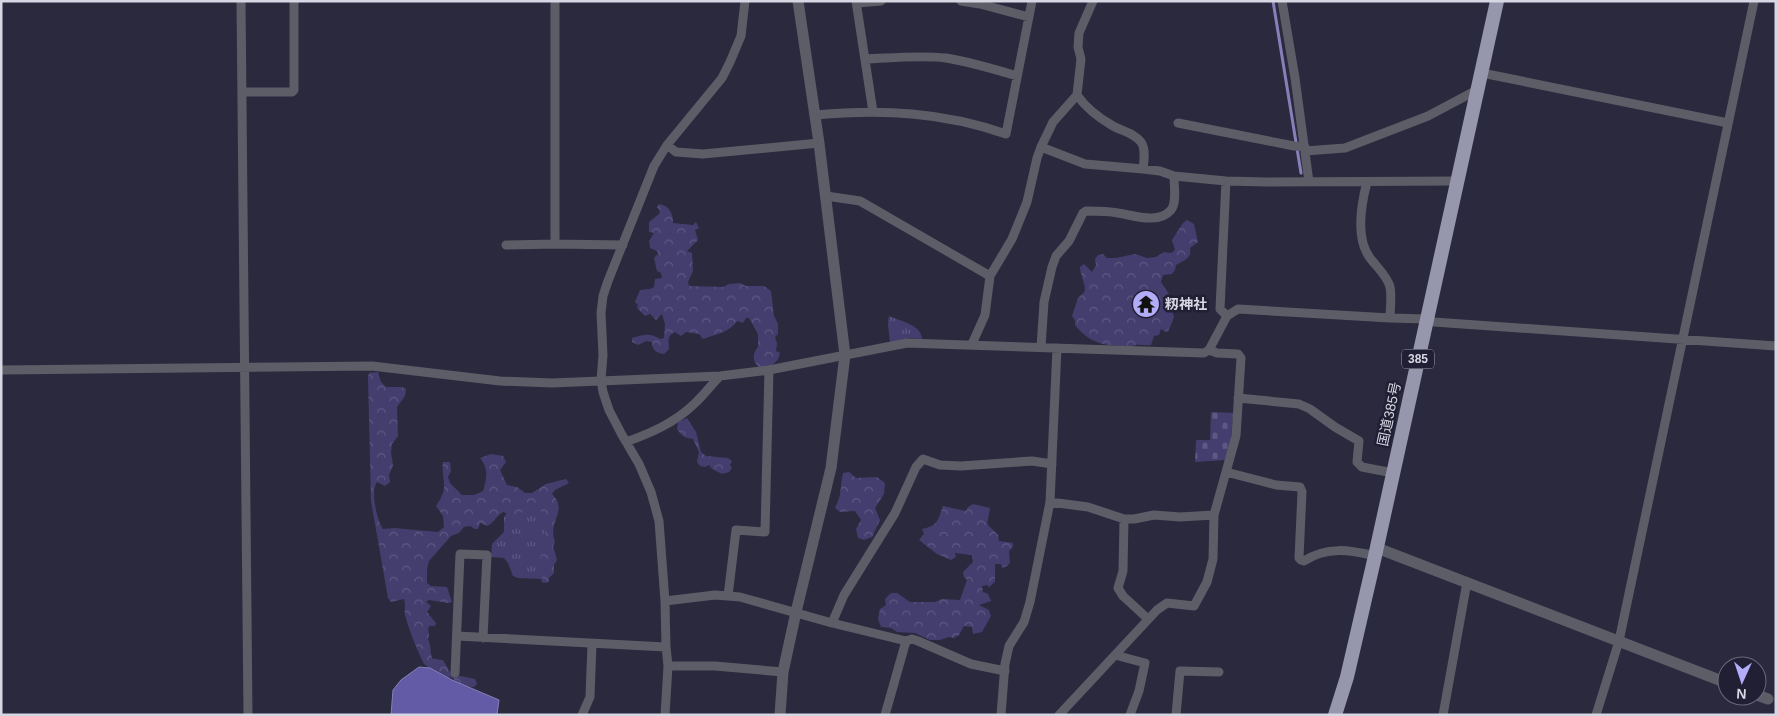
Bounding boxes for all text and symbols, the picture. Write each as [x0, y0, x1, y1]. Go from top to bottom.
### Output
temple icon: 籾神社 [1131, 289, 1161, 319]
place label: 籾神社 [1165, 296, 1207, 312]
road number: 385 [1402, 349, 1434, 368]
street label: 国道385号 [1374, 380, 1404, 448]
north arrow [1717, 656, 1767, 706]
text: N [1736, 686, 1747, 702]

